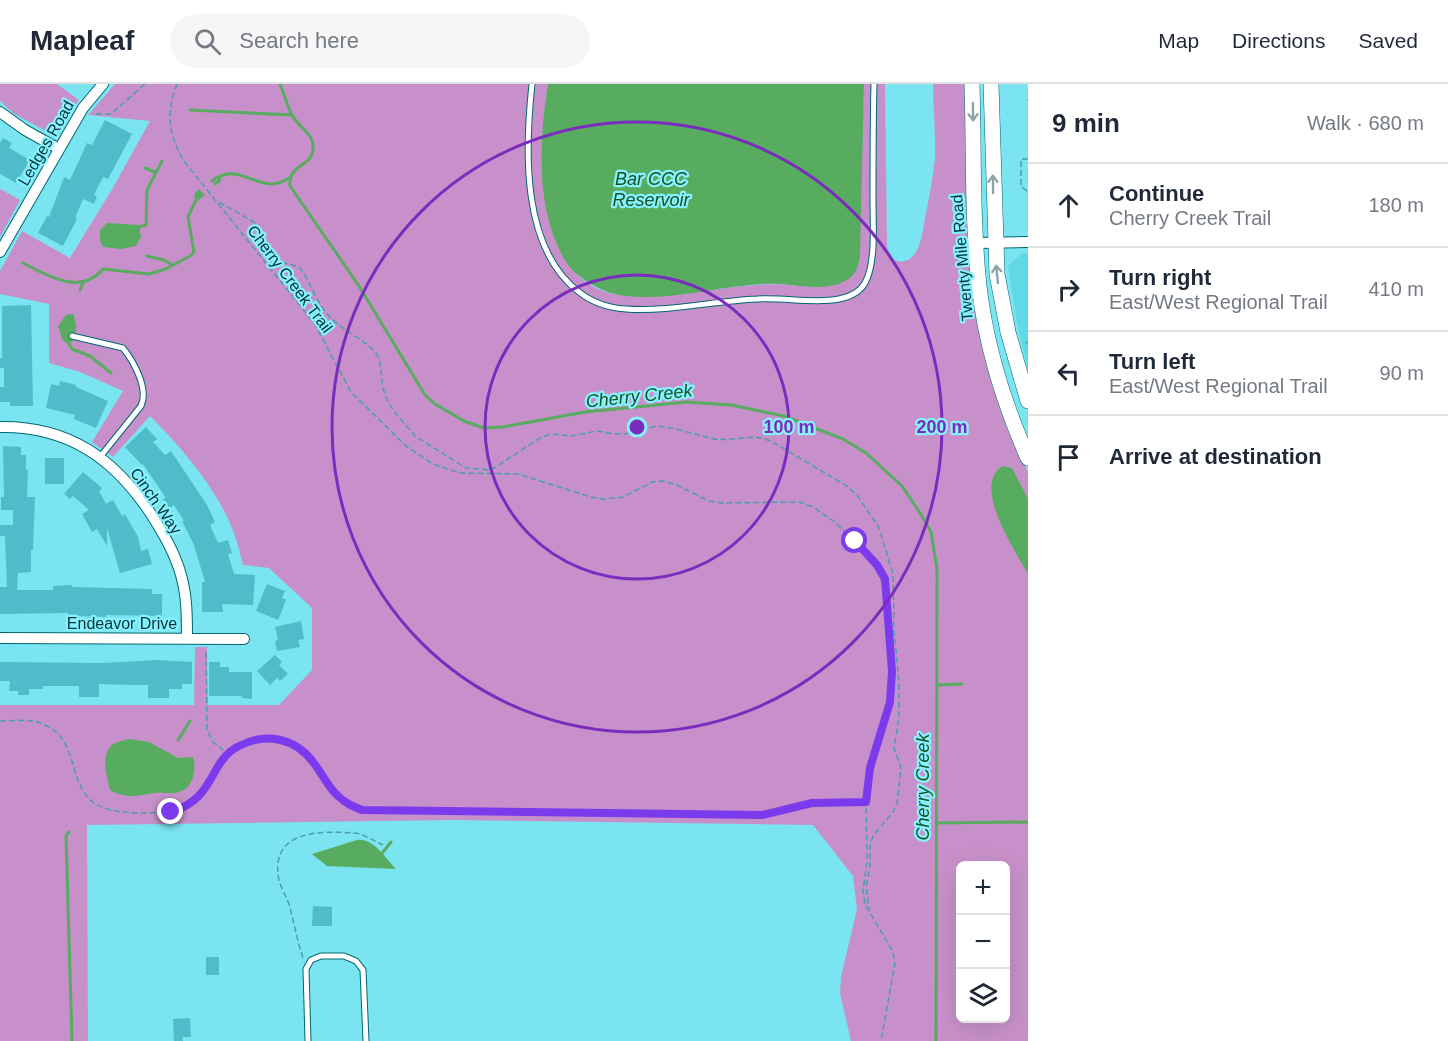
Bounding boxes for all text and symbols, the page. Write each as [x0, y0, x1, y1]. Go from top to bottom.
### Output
search box [170, 14, 590, 68]
text: Mapleaf [30, 25, 134, 56]
icon: search [191, 25, 224, 58]
text: Search here [239, 28, 359, 53]
text: Map [1158, 29, 1199, 52]
text: Directions [1232, 29, 1325, 52]
text: Saved [1358, 29, 1418, 52]
street label: Ledges Road [15, 98, 77, 188]
one-way arrow [967, 101, 979, 121]
text: 9 min [1052, 108, 1120, 138]
text: Walk · 680 m [1307, 112, 1424, 134]
water label: Bar CCC Reservoir [612, 169, 691, 210]
one-way arrow [987, 175, 999, 195]
text: Continue [1109, 181, 1204, 206]
icon: ahead [1052, 189, 1085, 222]
street label: Twenty Mile Road [948, 194, 976, 322]
text: 180 m [1368, 194, 1424, 216]
text: Cherry Creek Trail [1109, 207, 1271, 229]
street label: Cherry Creek Trail [244, 222, 336, 336]
one-way arrow [991, 264, 1002, 284]
text: Turn right [1109, 265, 1211, 290]
icon: right [1052, 273, 1085, 306]
text: 410 m [1368, 278, 1424, 300]
text: East/West Regional Trail [1109, 291, 1328, 313]
text: Turn left [1109, 349, 1195, 374]
icon: left [1052, 357, 1085, 390]
text: 90 m [1380, 362, 1424, 384]
text: East/West Regional Trail [1109, 375, 1328, 397]
water label: Cherry Creek [585, 380, 694, 412]
centre of rings [627, 417, 647, 437]
text: 100 m [763, 417, 815, 437]
text: 200 m [916, 417, 968, 437]
icon: arrive [1052, 441, 1085, 474]
text: Arrive at destination [1109, 444, 1322, 469]
street label: Cinch Way [127, 465, 185, 537]
route start [841, 527, 867, 553]
street label: Endeavor Drive [67, 615, 177, 632]
water label: Cherry Creek [913, 732, 933, 841]
route end [157, 798, 183, 824]
map controls [956, 861, 1010, 1023]
button: + [956, 861, 1010, 915]
button: − [956, 915, 1010, 969]
button: layers [956, 969, 1010, 1023]

